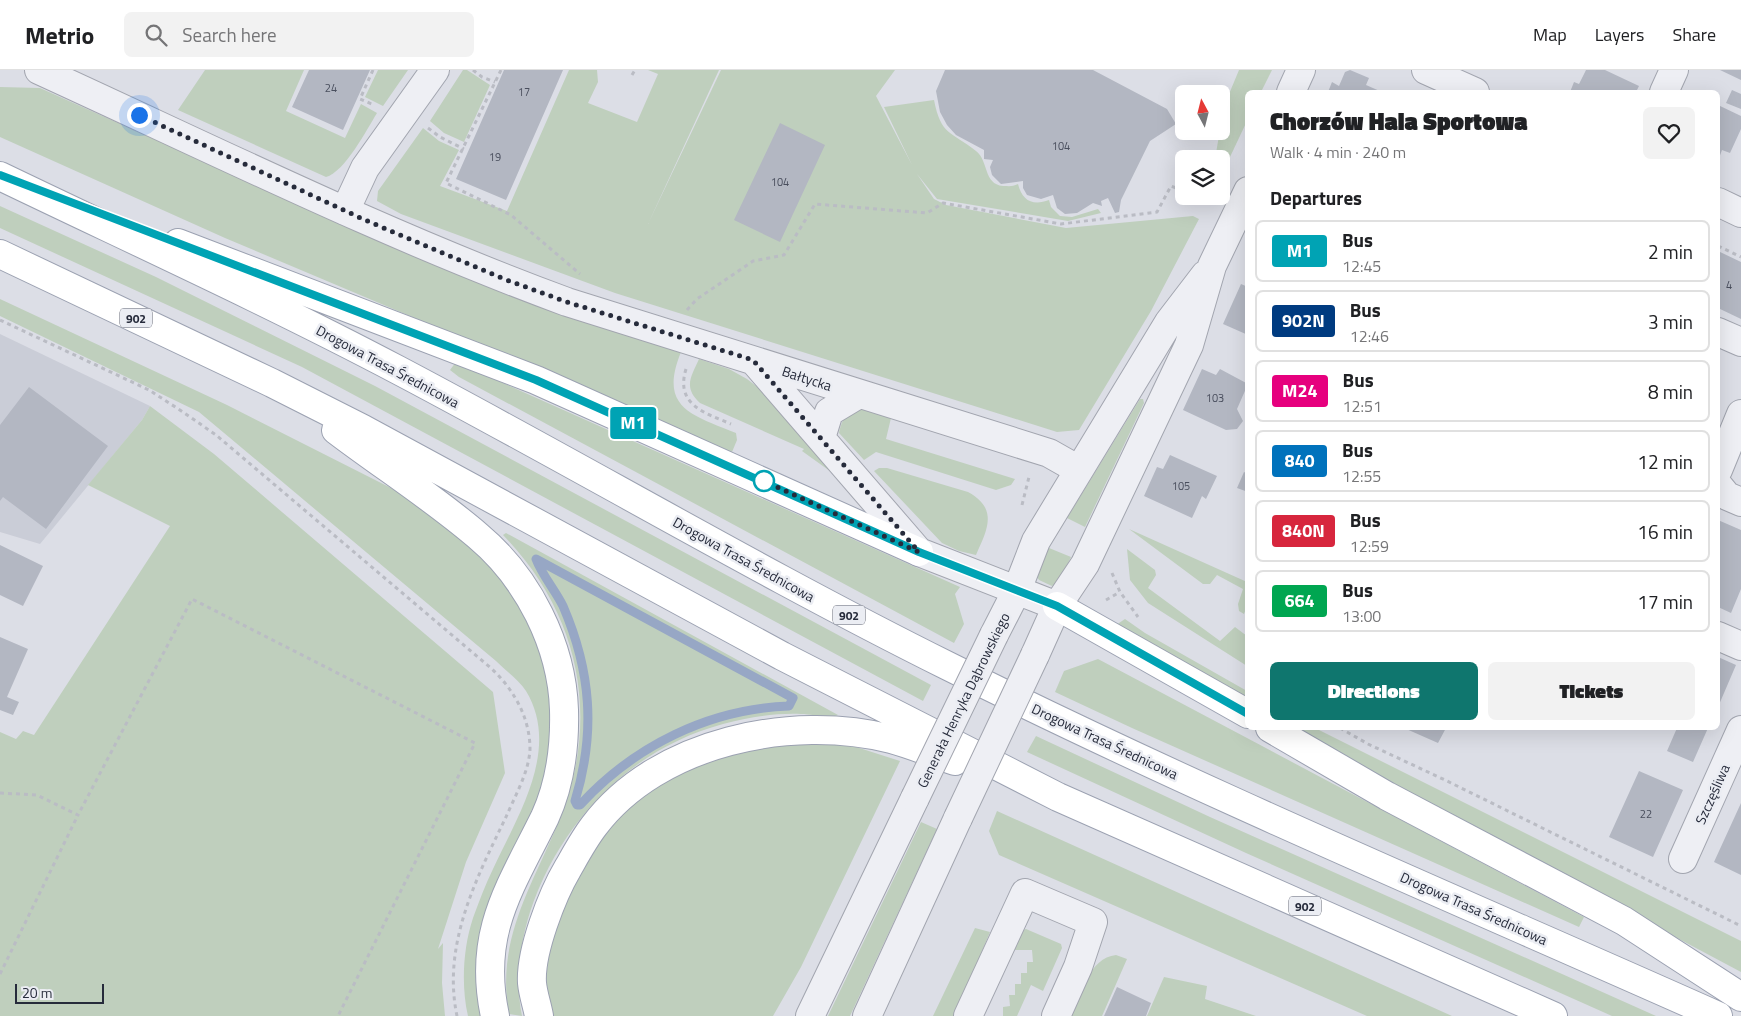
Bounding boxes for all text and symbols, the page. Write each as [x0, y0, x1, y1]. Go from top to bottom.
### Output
search box [124, 12, 474, 57]
text: Metrio [25, 17, 94, 53]
text: Search here [182, 20, 277, 49]
icon: search [142, 21, 170, 49]
text: Map [1533, 21, 1567, 48]
text: Layers [1595, 21, 1644, 48]
text: Share [1672, 21, 1716, 48]
house number: 24 [325, 80, 337, 96]
house number: 17 [518, 84, 530, 100]
north arrow [1175, 85, 1230, 140]
map controls [1175, 85, 1230, 205]
your location [127, 103, 152, 128]
text: Chorzów Hala Sportowa [1270, 103, 1528, 139]
button: heart [1643, 107, 1695, 159]
house number: 104 [1052, 138, 1070, 154]
text: Walk · 4 min · 240 m [1270, 140, 1406, 164]
house number: 19 [489, 149, 501, 165]
button: layers [1175, 150, 1230, 205]
house number: 104 [771, 174, 789, 190]
text: Departures [1270, 183, 1362, 212]
text: Bus [1342, 225, 1373, 254]
text: M1 [1287, 237, 1312, 264]
text: 2 min [1648, 237, 1693, 266]
text: 12:45 [1342, 254, 1381, 278]
house number: 4 [1726, 277, 1732, 293]
text: Bus [1350, 295, 1381, 324]
text: 902N [1282, 307, 1325, 334]
text: 3 min [1648, 307, 1693, 336]
road number: 902 [120, 308, 152, 328]
street label: Drogowa Trasa Średnicowa [313, 319, 463, 413]
text: 12:46 [1350, 324, 1389, 348]
street label: Bałtycka [779, 360, 835, 396]
text: Bus [1343, 365, 1374, 394]
text: M24 [1282, 377, 1318, 404]
text: 8 min [1648, 377, 1693, 406]
house number: 103 [1206, 390, 1224, 406]
text: 12:51 [1343, 394, 1382, 418]
line badge: M1 [610, 407, 656, 439]
text: M1 [620, 409, 646, 436]
text: Bus [1342, 435, 1373, 464]
text: 840 [1284, 447, 1315, 474]
text: 12 min [1637, 447, 1693, 476]
text: 12:55 [1342, 464, 1381, 488]
unlabelled marker [753, 470, 775, 492]
house number: 105 [1172, 478, 1190, 494]
text: Bus [1350, 505, 1381, 534]
street label: Drogowa Trasa Średnicowa [669, 511, 819, 607]
text: 840N [1282, 517, 1325, 544]
text: 16 min [1637, 517, 1693, 546]
text: 12:59 [1350, 534, 1389, 558]
text: Bus [1342, 575, 1373, 604]
text: 664 [1284, 587, 1315, 614]
text: 17 min [1637, 587, 1693, 616]
text: 13:00 [1342, 604, 1381, 628]
road number: 902 [833, 606, 865, 624]
street label: Generała Henryka Dąbrowskiego [911, 609, 1015, 791]
button: Directions [1270, 662, 1478, 720]
button: Tickets [1488, 662, 1695, 720]
street label: Drogowa Trasa Średnicowa [1028, 698, 1182, 784]
street label: Szczęśliwa [1689, 761, 1735, 827]
house number: 22 [1640, 806, 1652, 822]
street label: Drogowa Trasa Średnicowa [1397, 866, 1551, 950]
road number: 902 [1289, 896, 1321, 916]
scale bar [15, 981, 104, 1004]
text: 20 m [22, 982, 52, 1003]

